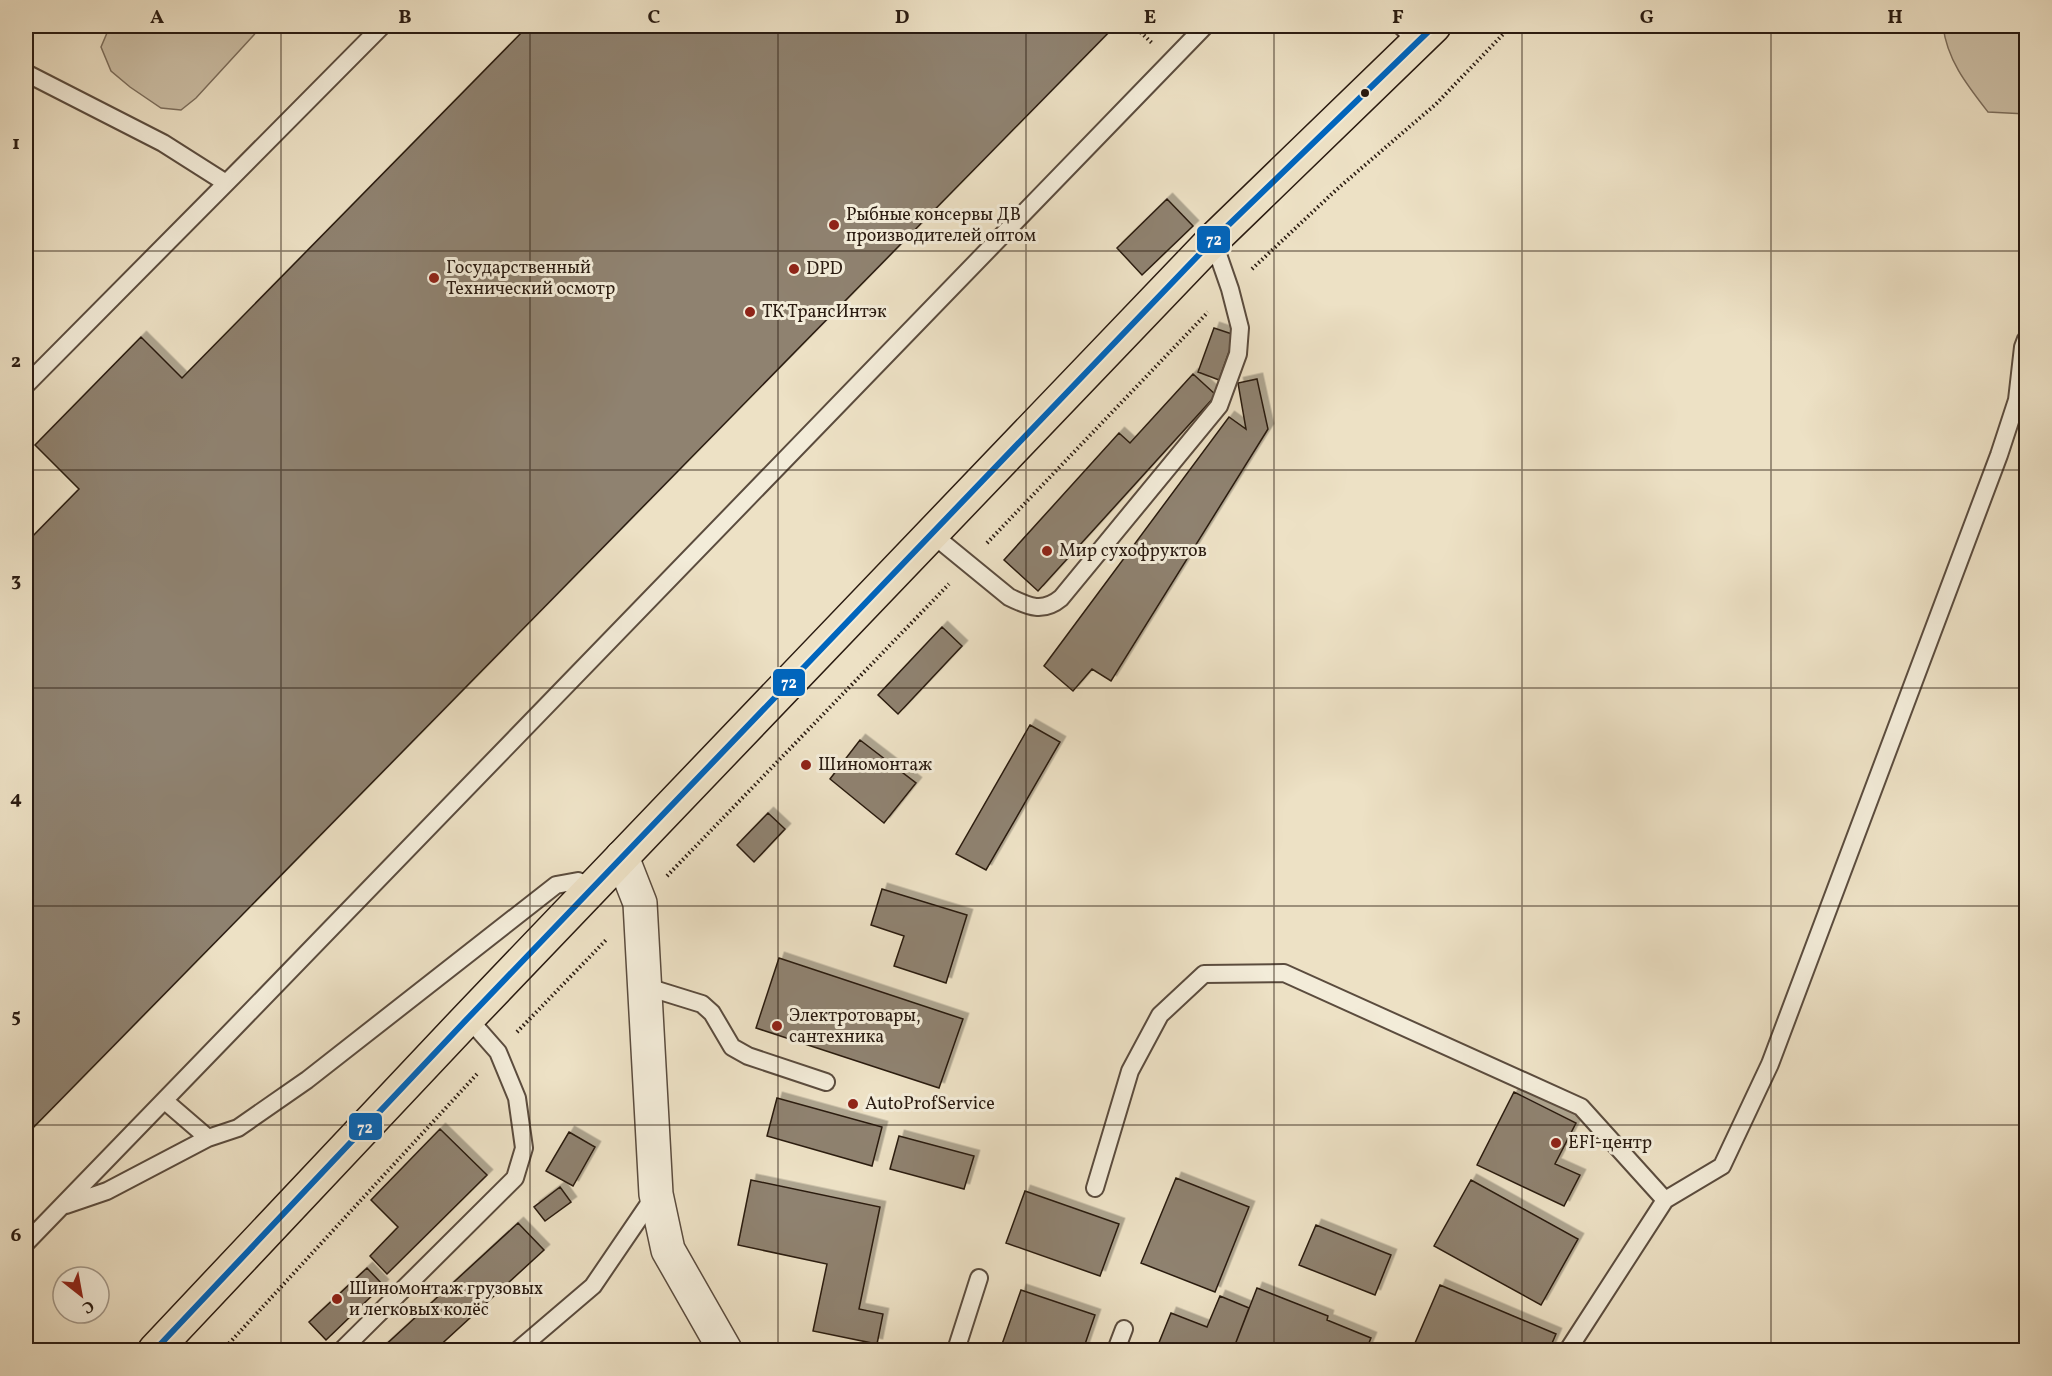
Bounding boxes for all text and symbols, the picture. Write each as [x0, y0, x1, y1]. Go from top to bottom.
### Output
text: A [150, 4, 164, 32]
text: B [398, 4, 412, 32]
text: C [648, 4, 661, 32]
text: D [895, 4, 909, 32]
text: E [1144, 4, 1156, 32]
text: F [1392, 4, 1404, 32]
text: G [1640, 4, 1654, 32]
text: H [1887, 4, 1903, 32]
unlabelled marker [1359, 87, 1371, 99]
text: 1 [12, 130, 20, 158]
place label: Рыбные консервы ДВ производителей оптом [846, 203, 1036, 249]
marker: Рыбные консервы ДВ производителей оптом [827, 218, 841, 232]
line badge: 72 [1196, 225, 1231, 254]
text: 72 [1206, 230, 1222, 252]
place label: Государственный Технический осмотр [446, 256, 615, 302]
place label: DPD [806, 257, 843, 282]
marker: DPD [787, 262, 801, 276]
marker: Государственный Технический осмотр [427, 271, 441, 285]
place label: ТК ТрансИнтэк [762, 300, 887, 325]
marker: ТК ТрансИнтэк [743, 305, 757, 319]
text: 2 [11, 348, 21, 376]
place label: Мир сухофруктов [1059, 539, 1207, 564]
marker: Мир сухофруктов [1040, 544, 1054, 558]
text: 3 [11, 567, 21, 595]
line badge: 72 [772, 668, 806, 697]
text: 72 [781, 673, 797, 695]
place label: Шиномонтаж [818, 753, 932, 778]
marker: Шиномонтаж [799, 758, 813, 772]
text: 4 [10, 785, 22, 813]
text: 5 [11, 1003, 21, 1031]
place label: Электротовары, сантехника [789, 1004, 921, 1050]
marker: Электротовары, сантехника [770, 1019, 784, 1033]
place label: AutoProfService [865, 1092, 995, 1117]
marker: AutoProfService [846, 1097, 860, 1111]
line badge: 72 [348, 1112, 383, 1141]
text: 72 [357, 1118, 373, 1140]
place label: EFI-центр [1568, 1131, 1652, 1156]
marker: EFI-центр [1549, 1136, 1563, 1150]
text: 6 [11, 1222, 22, 1250]
north arrow [51, 1265, 111, 1325]
place label: Шиномонтаж грузовых и легковых колёс [349, 1277, 543, 1323]
marker: Шиномонтаж грузовых и легковых колёс [330, 1292, 344, 1306]
text: С [78, 1294, 98, 1318]

